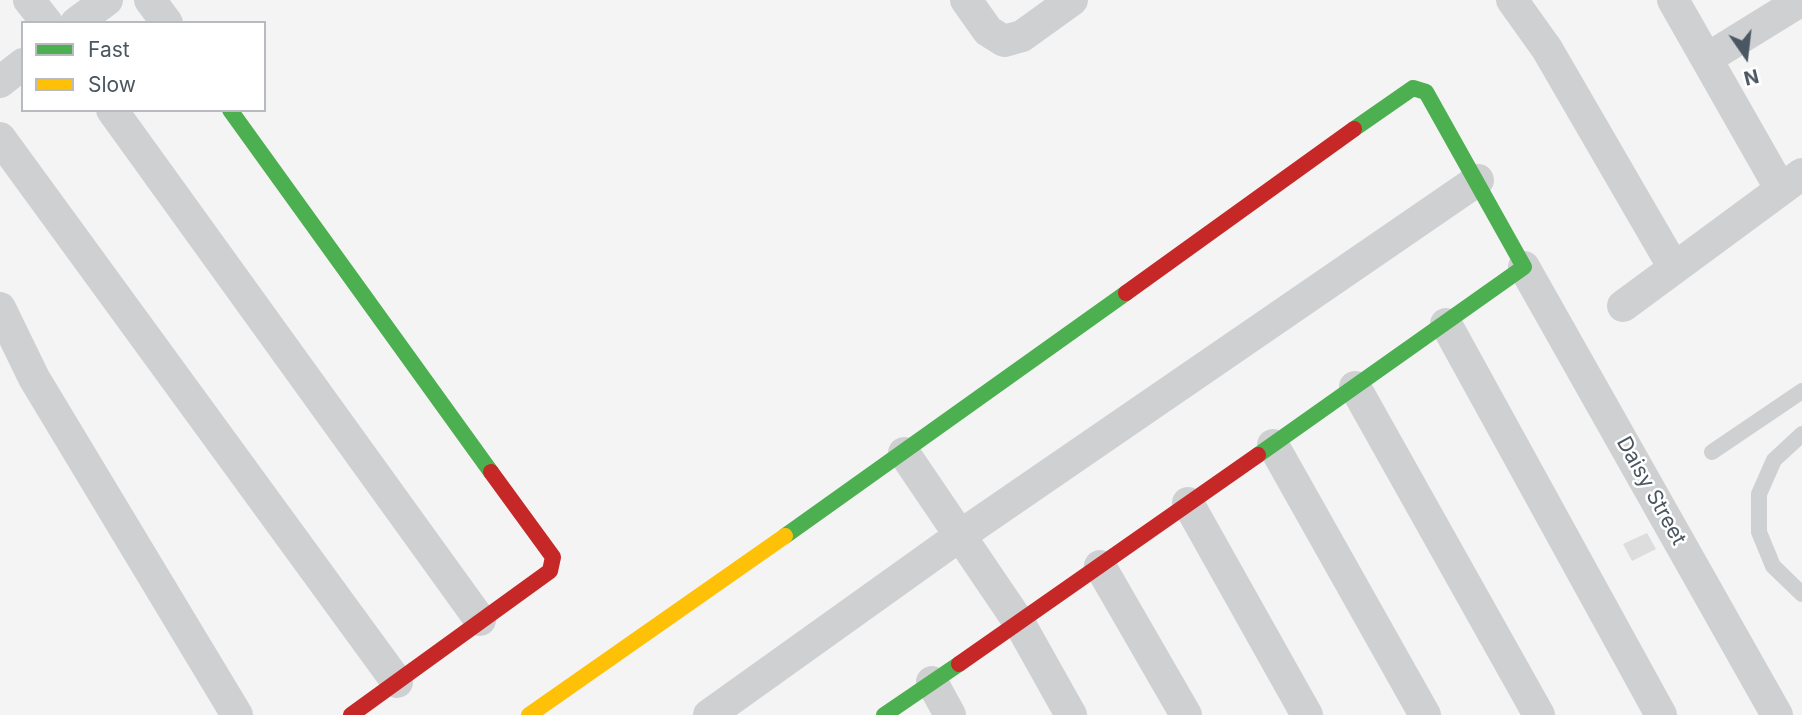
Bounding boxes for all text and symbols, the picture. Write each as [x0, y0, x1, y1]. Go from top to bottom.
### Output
legend [21, 21, 266, 112]
north arrow [1711, 21, 1781, 91]
text: Fast [88, 37, 130, 62]
text: N [1741, 64, 1761, 90]
text: Slow [88, 72, 136, 97]
street label: Daisy Street [1611, 432, 1691, 550]

